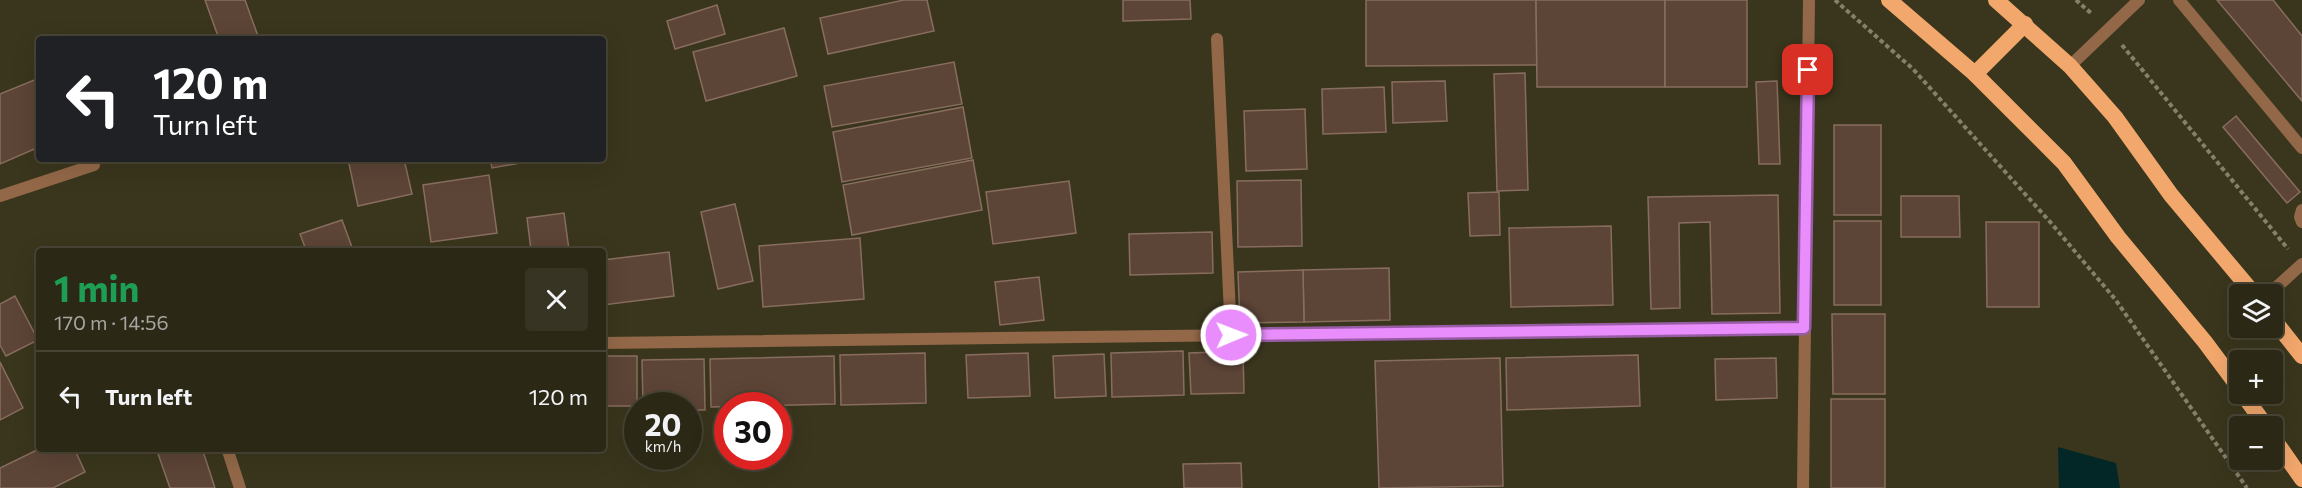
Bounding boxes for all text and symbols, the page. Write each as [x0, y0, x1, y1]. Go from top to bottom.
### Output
pin [1782, 44, 1833, 95]
icon: arrive [1791, 53, 1824, 86]
text: 120 m [153, 56, 268, 108]
icon: left [54, 60, 132, 138]
text: Turn left [153, 108, 257, 141]
text: 1 min [54, 265, 139, 309]
button: close [525, 268, 588, 331]
map controls [2229, 284, 2283, 470]
button: layers [2229, 284, 2283, 338]
position arrow [1199, 303, 1263, 367]
text: 170 m · 14:56 [54, 310, 169, 334]
button: + [2229, 350, 2283, 404]
icon: left [54, 380, 87, 413]
text: Turn left [105, 383, 192, 410]
text: 120 m [529, 383, 588, 410]
speed limit sign: 30 [714, 392, 792, 470]
text: 20 [645, 405, 681, 442]
button: − [2229, 416, 2283, 470]
text: km/h [645, 437, 681, 455]

